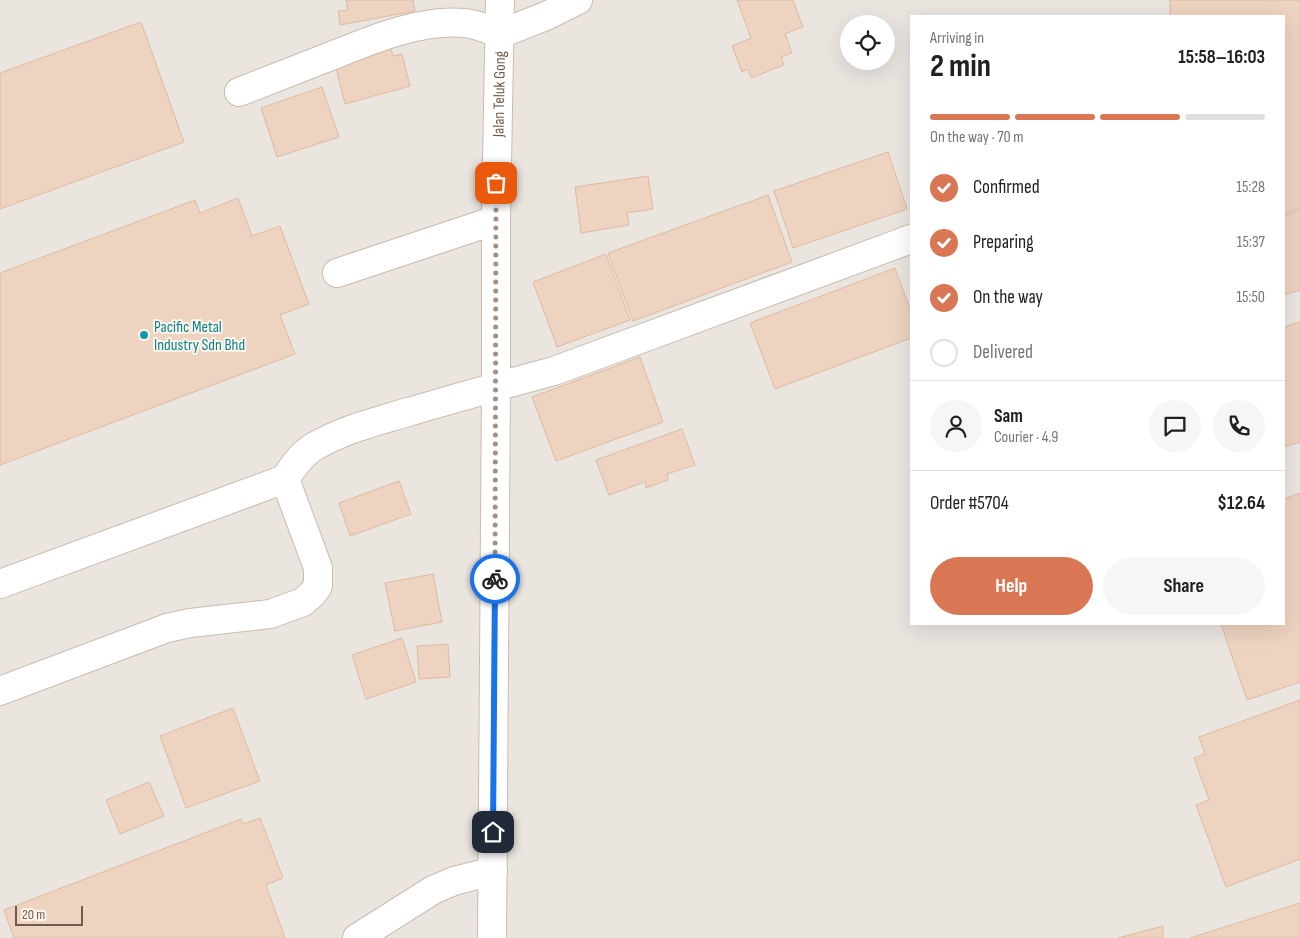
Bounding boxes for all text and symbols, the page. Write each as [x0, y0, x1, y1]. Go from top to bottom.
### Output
map controls [840, 15, 895, 70]
button: locate [840, 15, 895, 70]
text: Arriving in [930, 29, 984, 48]
text: 15:58–16:03 [1178, 46, 1265, 69]
text: 2 min [930, 47, 991, 86]
street label: Jalan Teluk Gong [489, 51, 510, 138]
text: On the way · 70 m [930, 128, 1023, 147]
pin [475, 162, 517, 204]
icon: bag [482, 169, 510, 197]
icon: check [930, 174, 958, 202]
text: Confirmed [973, 176, 1040, 199]
text: 15:28 [1236, 178, 1265, 197]
icon: check [930, 229, 958, 257]
text: Preparing [973, 231, 1034, 254]
text: 15:37 [1237, 233, 1265, 252]
icon: check [930, 284, 958, 312]
text: On the way [973, 286, 1043, 309]
text: 15:50 [1236, 288, 1265, 307]
place label: Pacific Metal Industry Sdn Bhd [154, 318, 245, 355]
marker: Pacific Metal Industry Sdn Bhd [138, 329, 150, 341]
text: Delivered [973, 341, 1033, 364]
button: person [930, 400, 982, 452]
button: chat [1149, 400, 1201, 452]
button: phone [1213, 400, 1265, 452]
text: Sam [994, 405, 1023, 428]
text: Courier · 4.9 [994, 428, 1058, 447]
text: Order #5704 [930, 492, 1009, 515]
text: $12.64 [1217, 492, 1265, 515]
courier [470, 554, 520, 604]
button: Help [930, 557, 1093, 615]
button: Share [1103, 557, 1265, 615]
icon: bike [481, 565, 509, 593]
pin [472, 811, 514, 853]
icon: home [479, 818, 507, 846]
scale bar [15, 903, 82, 926]
text: 20 m [22, 906, 45, 923]

